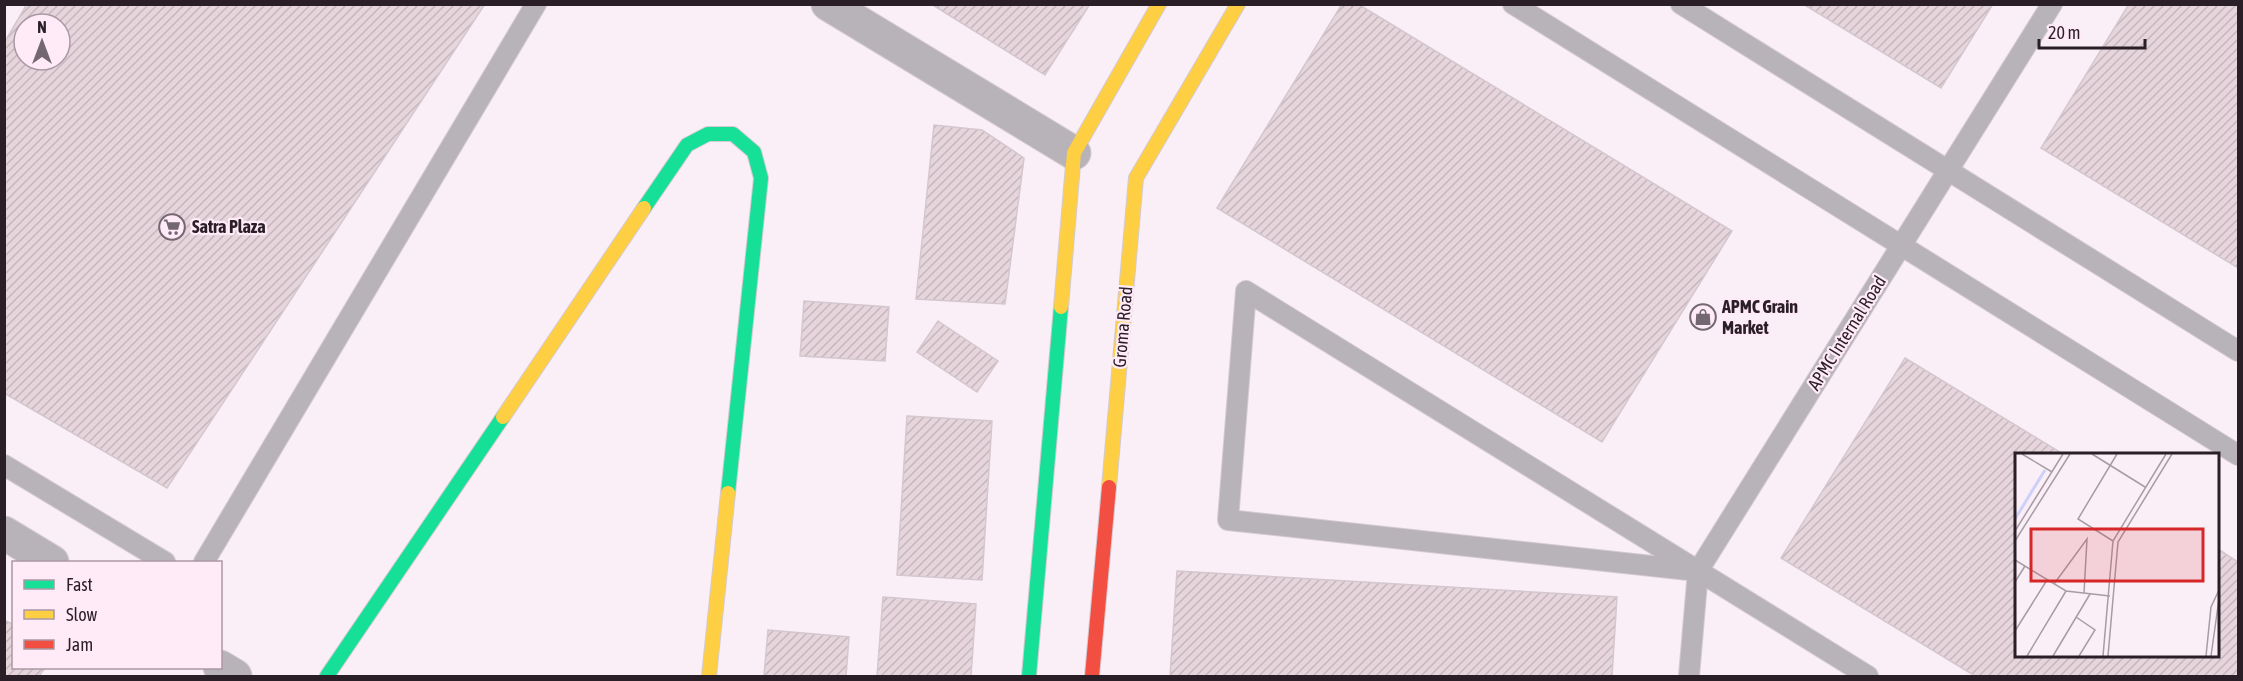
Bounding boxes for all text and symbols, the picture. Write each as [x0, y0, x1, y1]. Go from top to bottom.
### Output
north arrow [12, 12, 72, 72]
scale bar [2039, 12, 2146, 50]
text: N [37, 18, 47, 36]
text: 20 m [2048, 22, 2080, 43]
supermarket icon: Satra Plaza [157, 212, 187, 242]
place label: Satra Plaza [192, 216, 266, 237]
street label: APMC Internal Road [1803, 272, 1890, 394]
street label: Groma Road [1108, 285, 1137, 368]
place label: APMC Grain Market [1721, 296, 1798, 338]
shop icon: APMC Grain Market [1688, 302, 1718, 332]
inset map [2015, 453, 2219, 657]
legend [12, 561, 222, 669]
text: Fast [66, 574, 93, 595]
text: Slow [66, 604, 97, 625]
text: Jam [66, 634, 93, 655]

